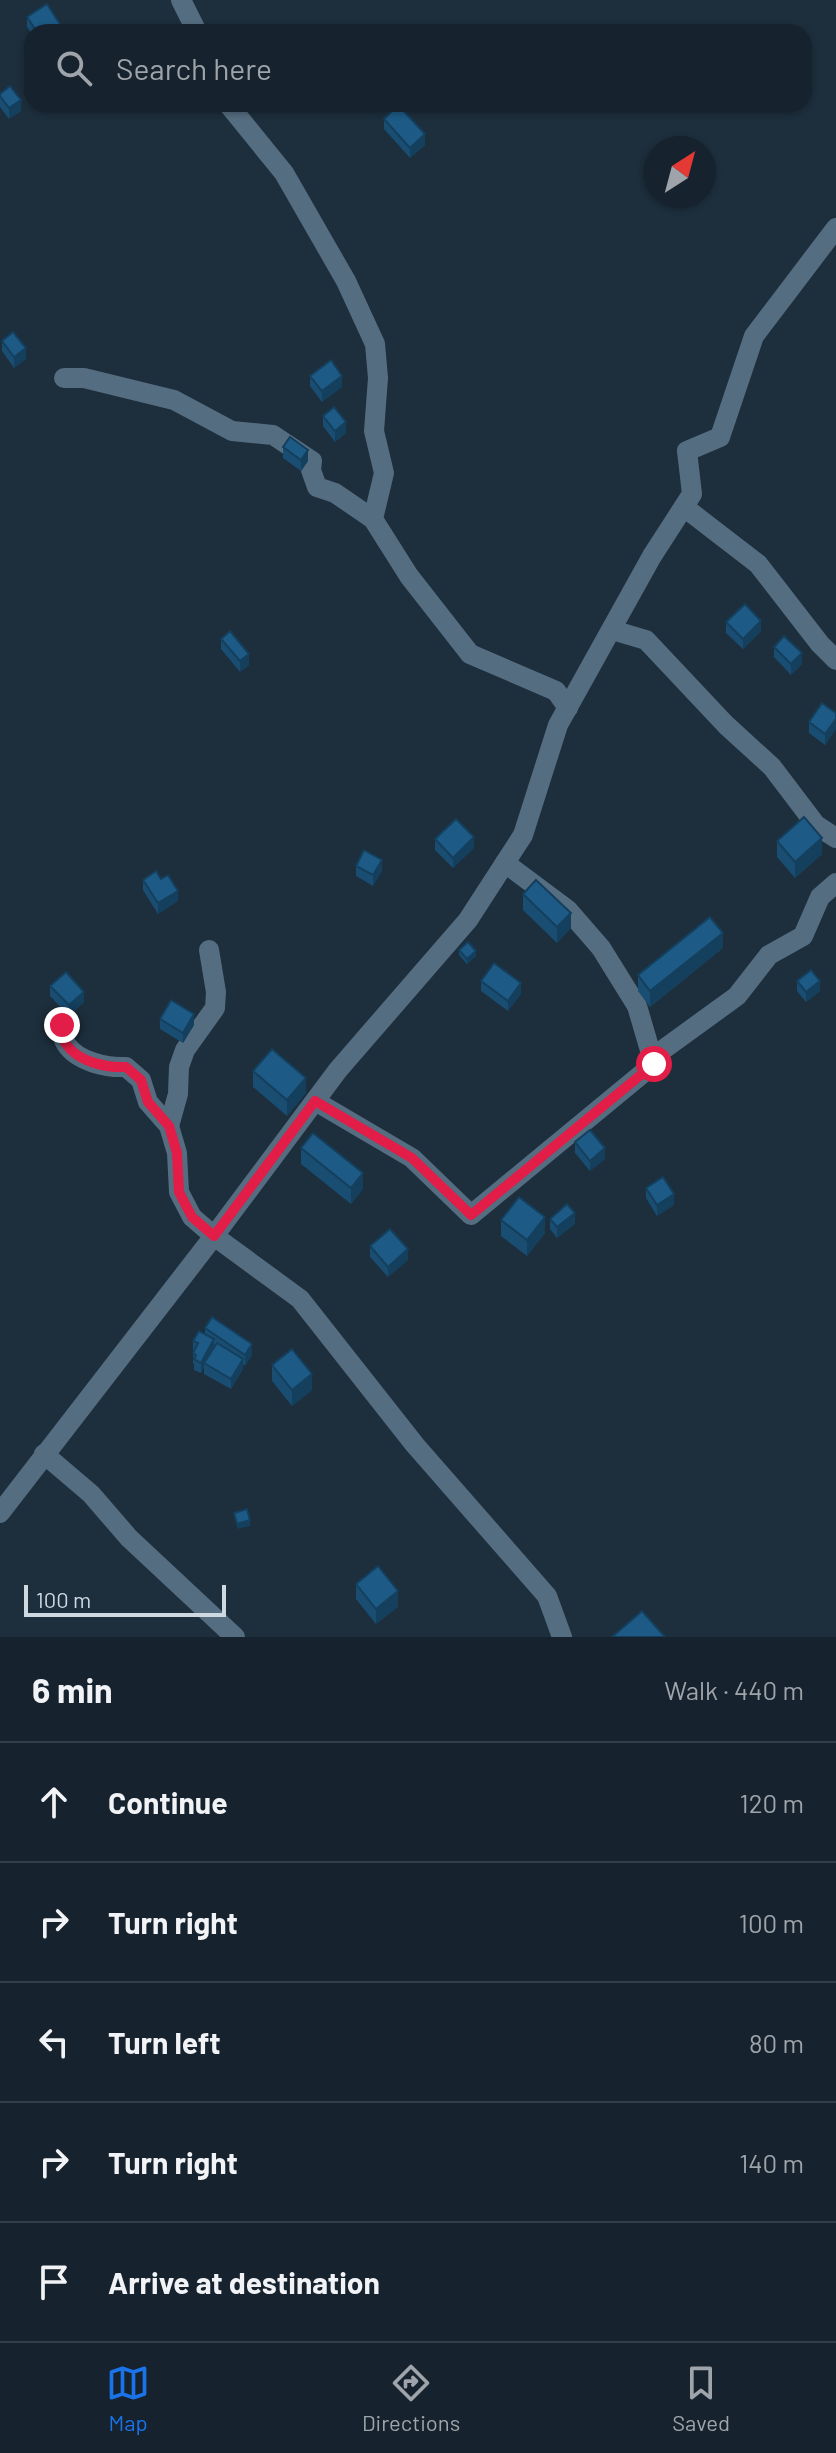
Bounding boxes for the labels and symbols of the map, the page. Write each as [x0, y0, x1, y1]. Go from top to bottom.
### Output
north arrow [644, 136, 716, 208]
route end [44, 1007, 80, 1043]
route start [636, 1046, 672, 1082]
scale bar [24, 1581, 226, 1617]

